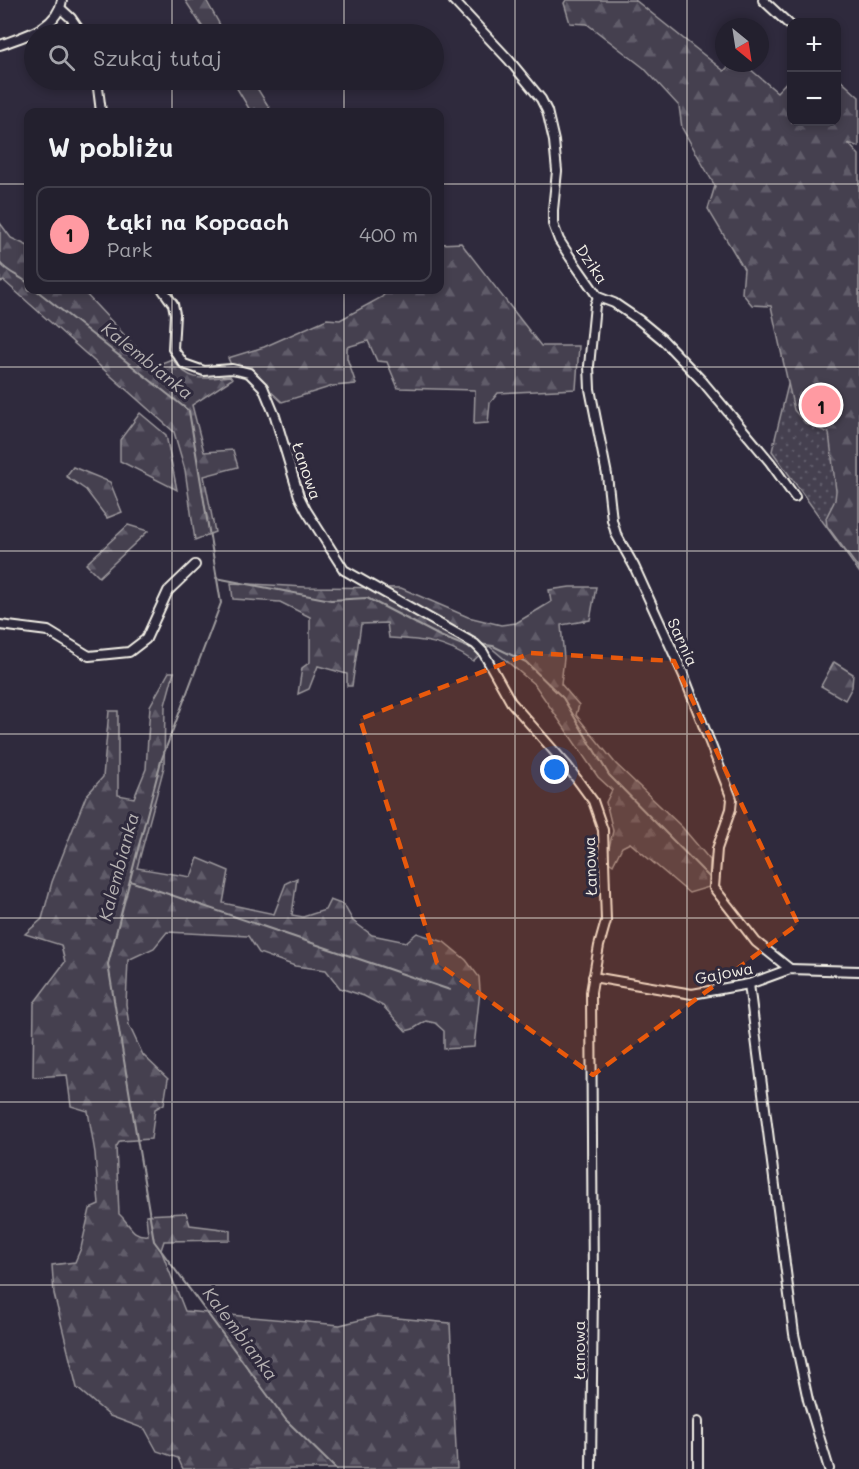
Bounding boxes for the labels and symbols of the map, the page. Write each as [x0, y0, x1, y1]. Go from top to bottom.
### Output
north arrow [715, 18, 769, 72]
street label: Dzika [572, 240, 613, 288]
water label: Kalembianka [97, 316, 198, 405]
pin: 1 [802, 382, 840, 428]
street label: Łanowa [288, 439, 327, 502]
street label: Sarnia [663, 614, 704, 669]
your location [540, 755, 569, 784]
water label: Kalembianka [92, 810, 144, 923]
street label: Łanowa [578, 836, 601, 896]
street label: Gajowa [693, 957, 755, 988]
water label: Kalembianka [198, 1282, 284, 1385]
street label: Łanowa [568, 1320, 589, 1380]

